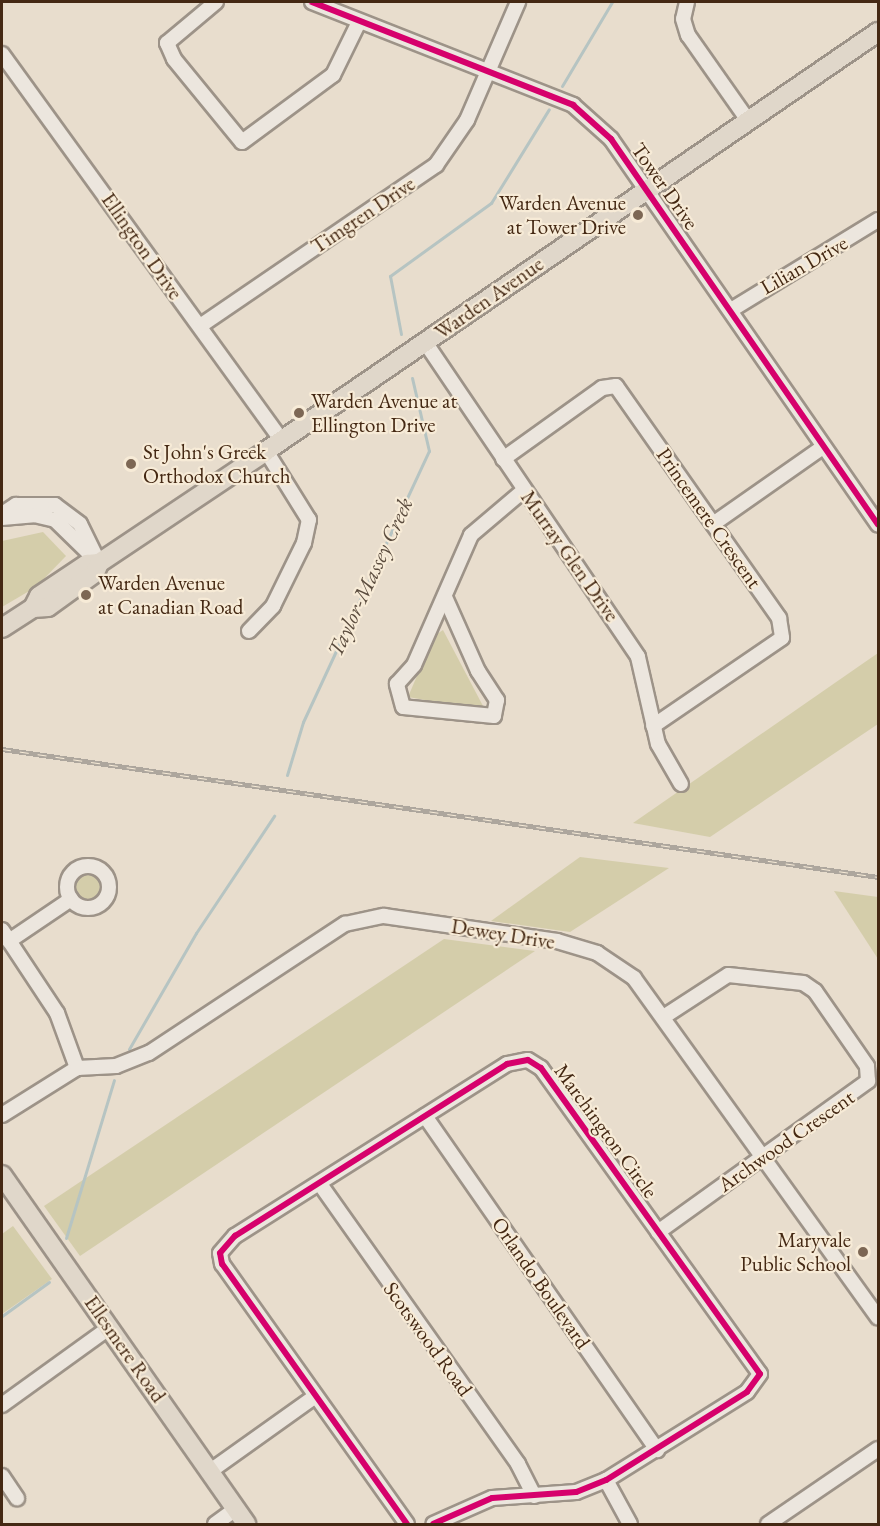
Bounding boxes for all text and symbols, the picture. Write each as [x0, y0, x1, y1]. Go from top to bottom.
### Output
street label: Tower Drive [626, 138, 704, 234]
street label: Timgren Drive [306, 171, 420, 259]
street label: Ellington Drive [96, 188, 188, 304]
place label: Warden Avenue at Tower Drive [499, 190, 626, 240]
marker: Warden Avenue at Tower Drive [631, 208, 645, 222]
street label: Lilian Drive [756, 230, 852, 300]
street label: Warden Avenue [430, 251, 548, 345]
place label: Warden Avenue at Ellington Drive [311, 388, 457, 438]
marker: Warden Avenue at Ellington Drive [292, 406, 306, 420]
place label: St John's Greek Orthodox Church [143, 439, 291, 489]
street label: Princemere Crescent [651, 443, 767, 593]
marker: St John's Greek Orthodox Church [124, 457, 138, 471]
street label: Murray Glen Drive [515, 486, 625, 626]
water label: Taylor-Massey Creek [322, 493, 418, 661]
place label: Warden Avenue at Canadian Road [98, 570, 243, 620]
marker: Warden Avenue at Canadian Road [79, 588, 93, 602]
street label: Dewey Drive [450, 913, 556, 955]
street label: Marchington Circle [549, 1059, 663, 1203]
street label: Archwood Crescent [713, 1085, 859, 1197]
street label: Orlando Boulevard [486, 1212, 596, 1354]
place label: Maryvale Public School [740, 1227, 851, 1277]
marker: Maryvale Public School [856, 1245, 870, 1259]
street label: Scotswood Road [378, 1277, 478, 1401]
street label: Ellesmere Road [79, 1291, 171, 1407]

